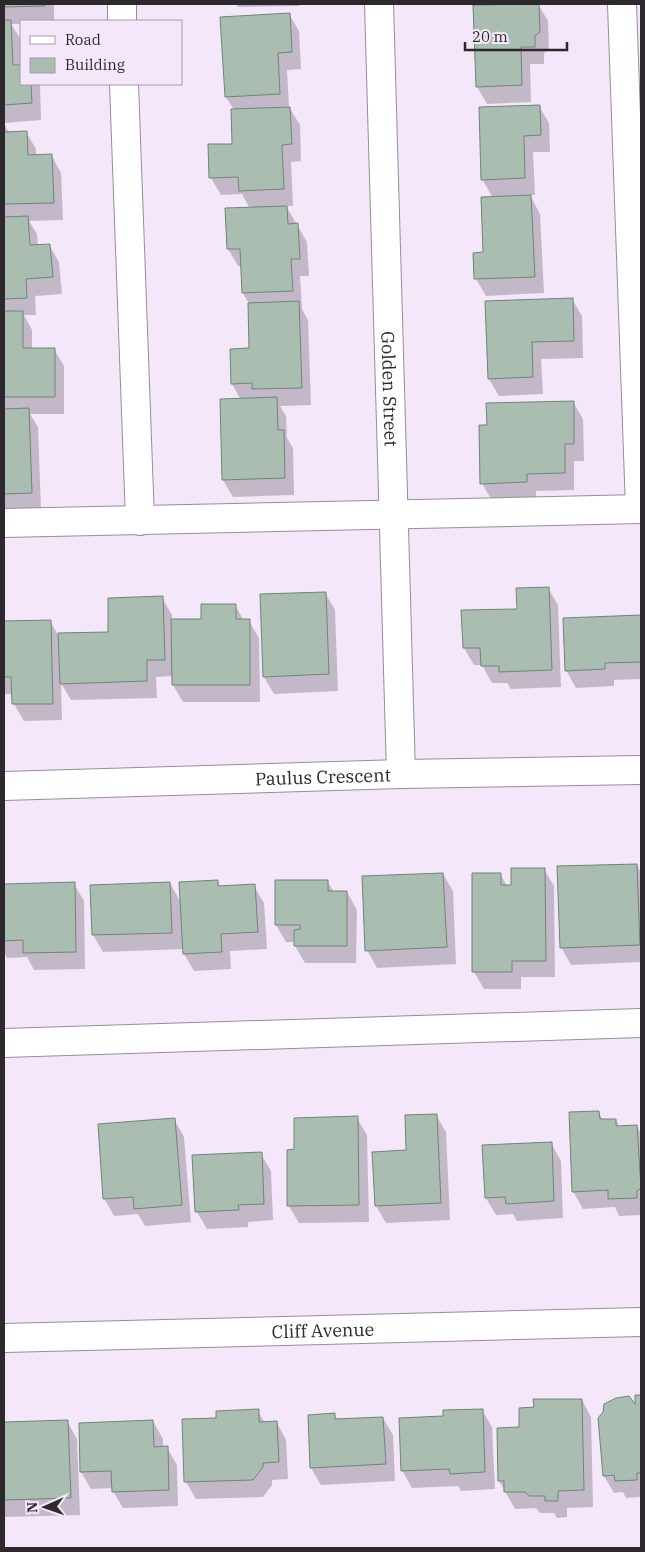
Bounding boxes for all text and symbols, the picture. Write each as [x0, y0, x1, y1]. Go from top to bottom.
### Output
legend [20, 20, 182, 85]
scale bar [465, 20, 568, 52]
text: 20 m [472, 27, 508, 46]
text: Road [65, 30, 101, 49]
text: Building [65, 55, 125, 74]
street label: Golden Street [377, 331, 403, 447]
street label: Paulus Crescent [255, 763, 391, 790]
street label: Cliff Avenue [271, 1317, 374, 1343]
north arrow [20, 1482, 70, 1532]
text: N [23, 1502, 41, 1513]

